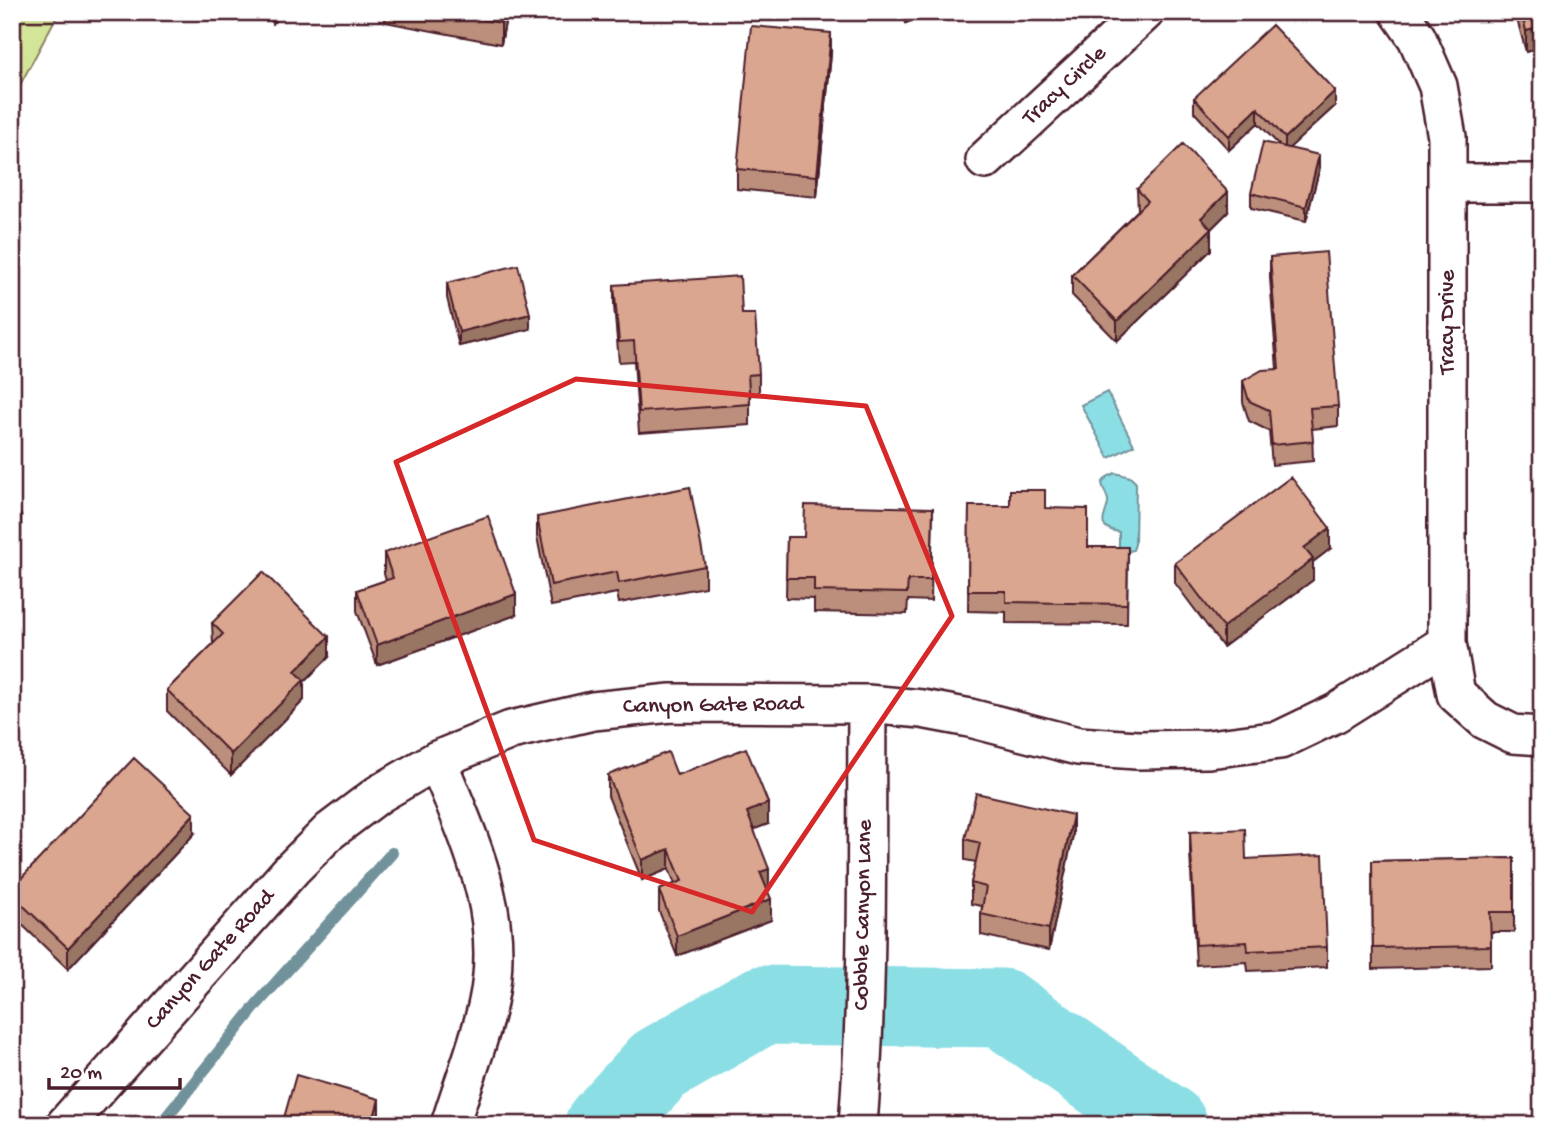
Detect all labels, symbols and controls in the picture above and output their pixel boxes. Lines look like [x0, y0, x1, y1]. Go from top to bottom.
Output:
street label: Tracy Circle [1016, 40, 1113, 133]
street label: Tracy Drive [1435, 269, 1462, 376]
street label: Canyon Gate Road [623, 691, 805, 721]
street label: Cobble Canyon Lane [849, 818, 879, 1011]
street label: Canyon Gate Road [141, 883, 282, 1036]
scale bar [49, 1046, 180, 1090]
text: 20 m [60, 1062, 102, 1087]

